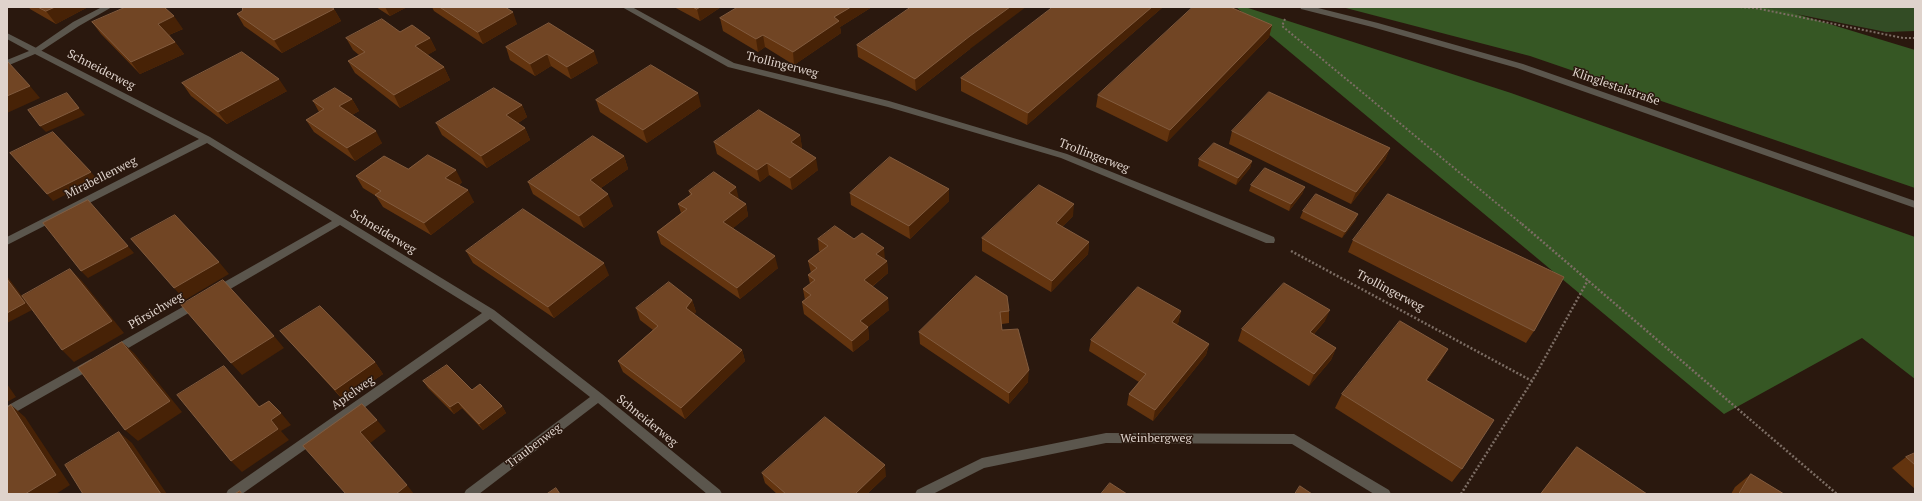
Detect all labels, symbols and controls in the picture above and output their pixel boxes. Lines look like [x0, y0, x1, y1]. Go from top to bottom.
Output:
street label: Schneiderweg [65, 47, 137, 93]
street label: Trollingerweg [744, 49, 820, 81]
street label: Klinglestalstraße [1570, 65, 1662, 109]
street label: Trollingerweg [1057, 136, 1131, 176]
street label: Mirabellenweg [63, 154, 139, 202]
street label: Schneiderweg [347, 207, 419, 257]
street label: Trollingerweg [1354, 267, 1426, 315]
street label: Pfirsichweg [126, 289, 186, 333]
street label: Apfelweg [329, 373, 377, 413]
street label: Schneiderweg [614, 392, 680, 450]
street label: Traubenweg [504, 421, 564, 471]
street label: Weinbergweg [1120, 432, 1192, 446]

